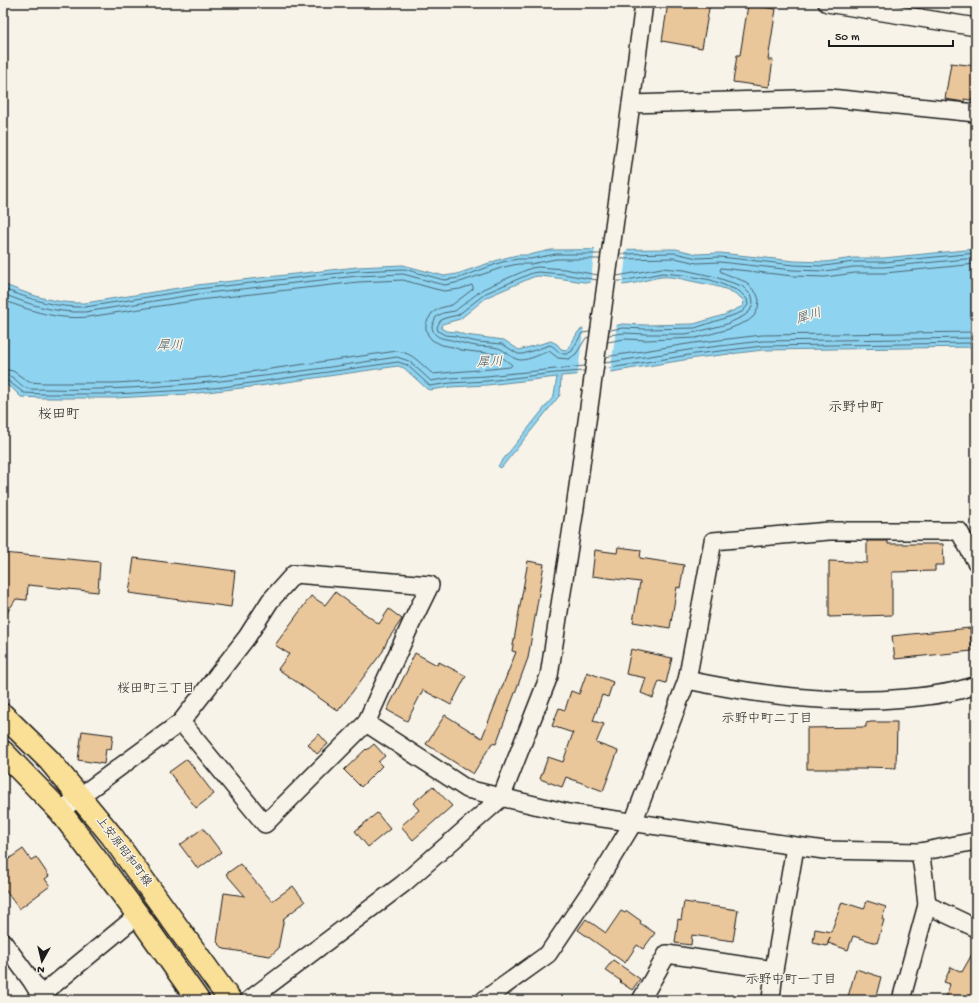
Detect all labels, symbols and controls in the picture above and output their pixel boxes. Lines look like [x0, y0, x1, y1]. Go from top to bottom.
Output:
scale bar [829, 22, 953, 48]
text: 50 m [835, 31, 860, 45]
water label: 犀川 [794, 306, 824, 328]
water label: 犀川 [157, 339, 183, 354]
water label: 犀川 [477, 355, 503, 371]
district label: 示野中町 [828, 400, 884, 417]
district label: 桜田町 [38, 407, 80, 424]
district label: 桜田町三丁目 [117, 682, 195, 697]
district label: 示野中町二丁目 [721, 711, 813, 727]
street label: 上安原昭和町線 [92, 814, 155, 890]
north arrow [22, 941, 62, 981]
text: N [36, 962, 45, 975]
district label: 示野中町一丁目 [745, 972, 837, 988]

